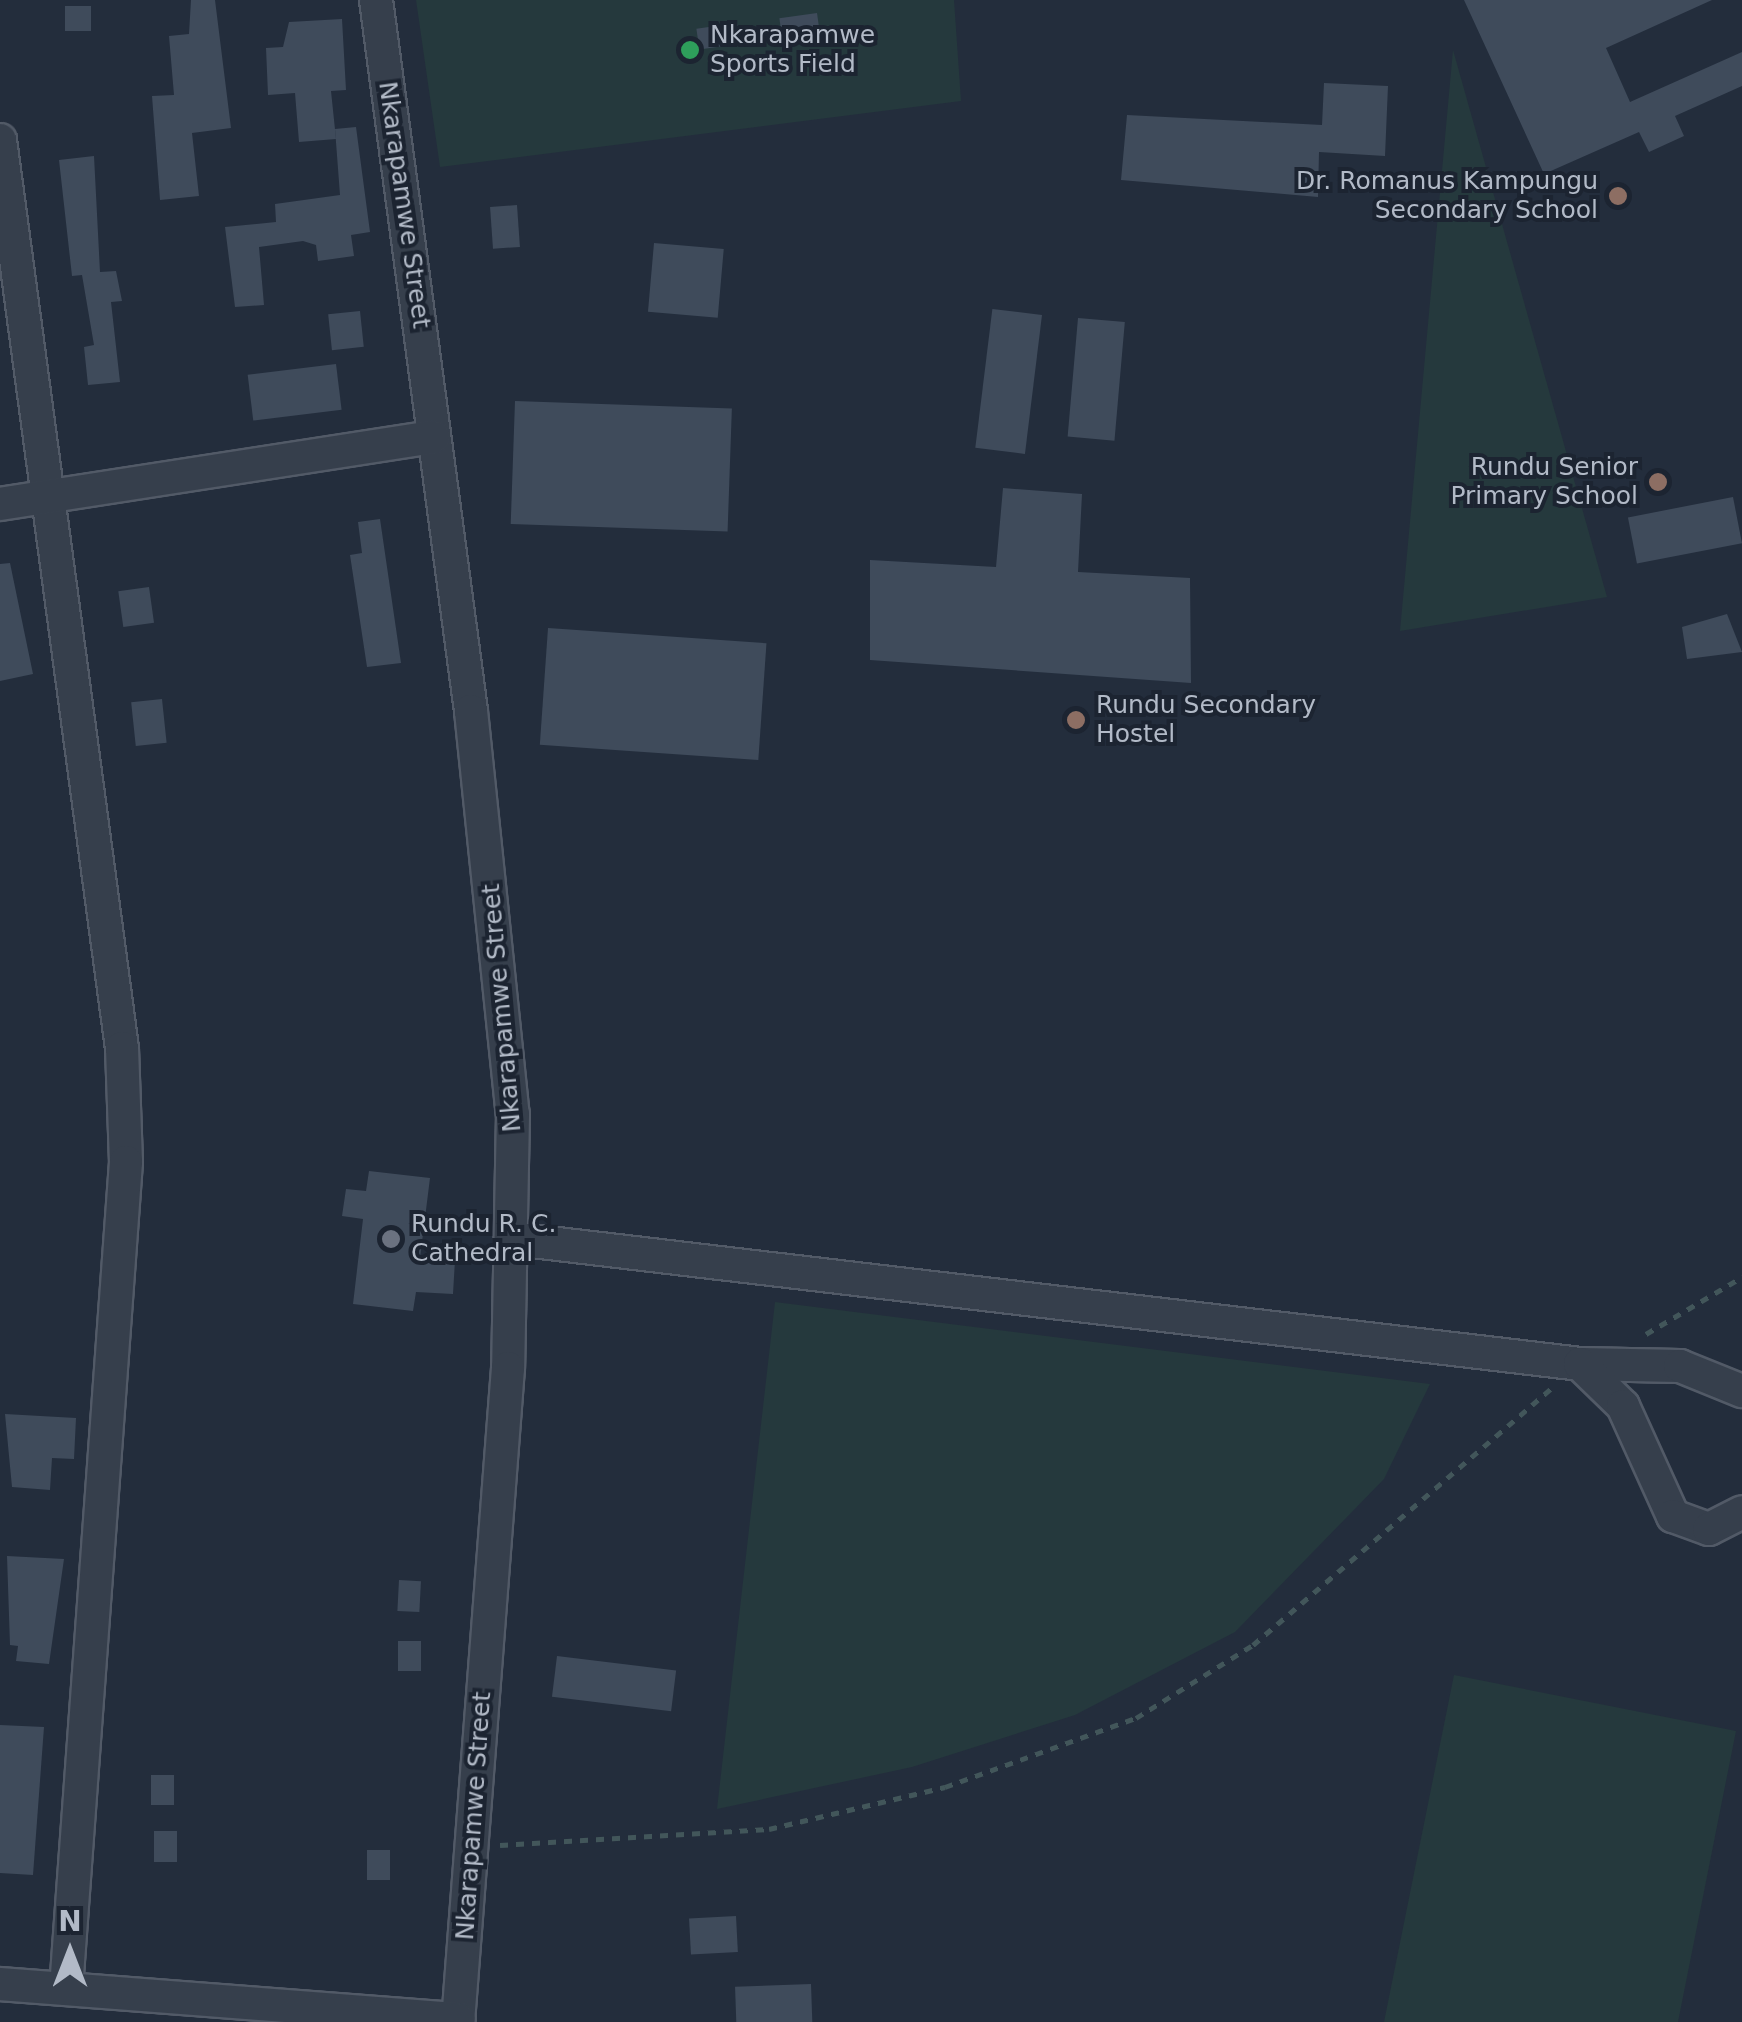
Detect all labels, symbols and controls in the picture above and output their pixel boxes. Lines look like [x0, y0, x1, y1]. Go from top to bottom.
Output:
place label: Nkarapamwe Sports Field [710, 21, 875, 80]
marker: Nkarapamwe Sports Field [679, 39, 701, 61]
street label: Nkarapamwe Street [372, 80, 436, 330]
place label: Dr. Romanus Kampungu Secondary School [1296, 167, 1598, 226]
marker: Dr. Romanus Kampungu Secondary School [1607, 185, 1629, 207]
place label: Rundu Senior Primary School [1450, 453, 1638, 512]
marker: Rundu Senior Primary School [1647, 471, 1669, 493]
place label: Rundu Secondary Hostel [1096, 691, 1316, 750]
marker: Rundu Secondary Hostel [1065, 709, 1087, 731]
street label: Nkarapamwe Street [476, 883, 528, 1133]
place label: Rundu R. C. Cathedral [411, 1210, 556, 1269]
marker: Rundu R. C. Cathedral [380, 1228, 402, 1250]
street label: Nkarapamwe Street [450, 1691, 498, 1941]
north arrow [20, 1902, 120, 2002]
text: N [58, 1905, 82, 1938]

